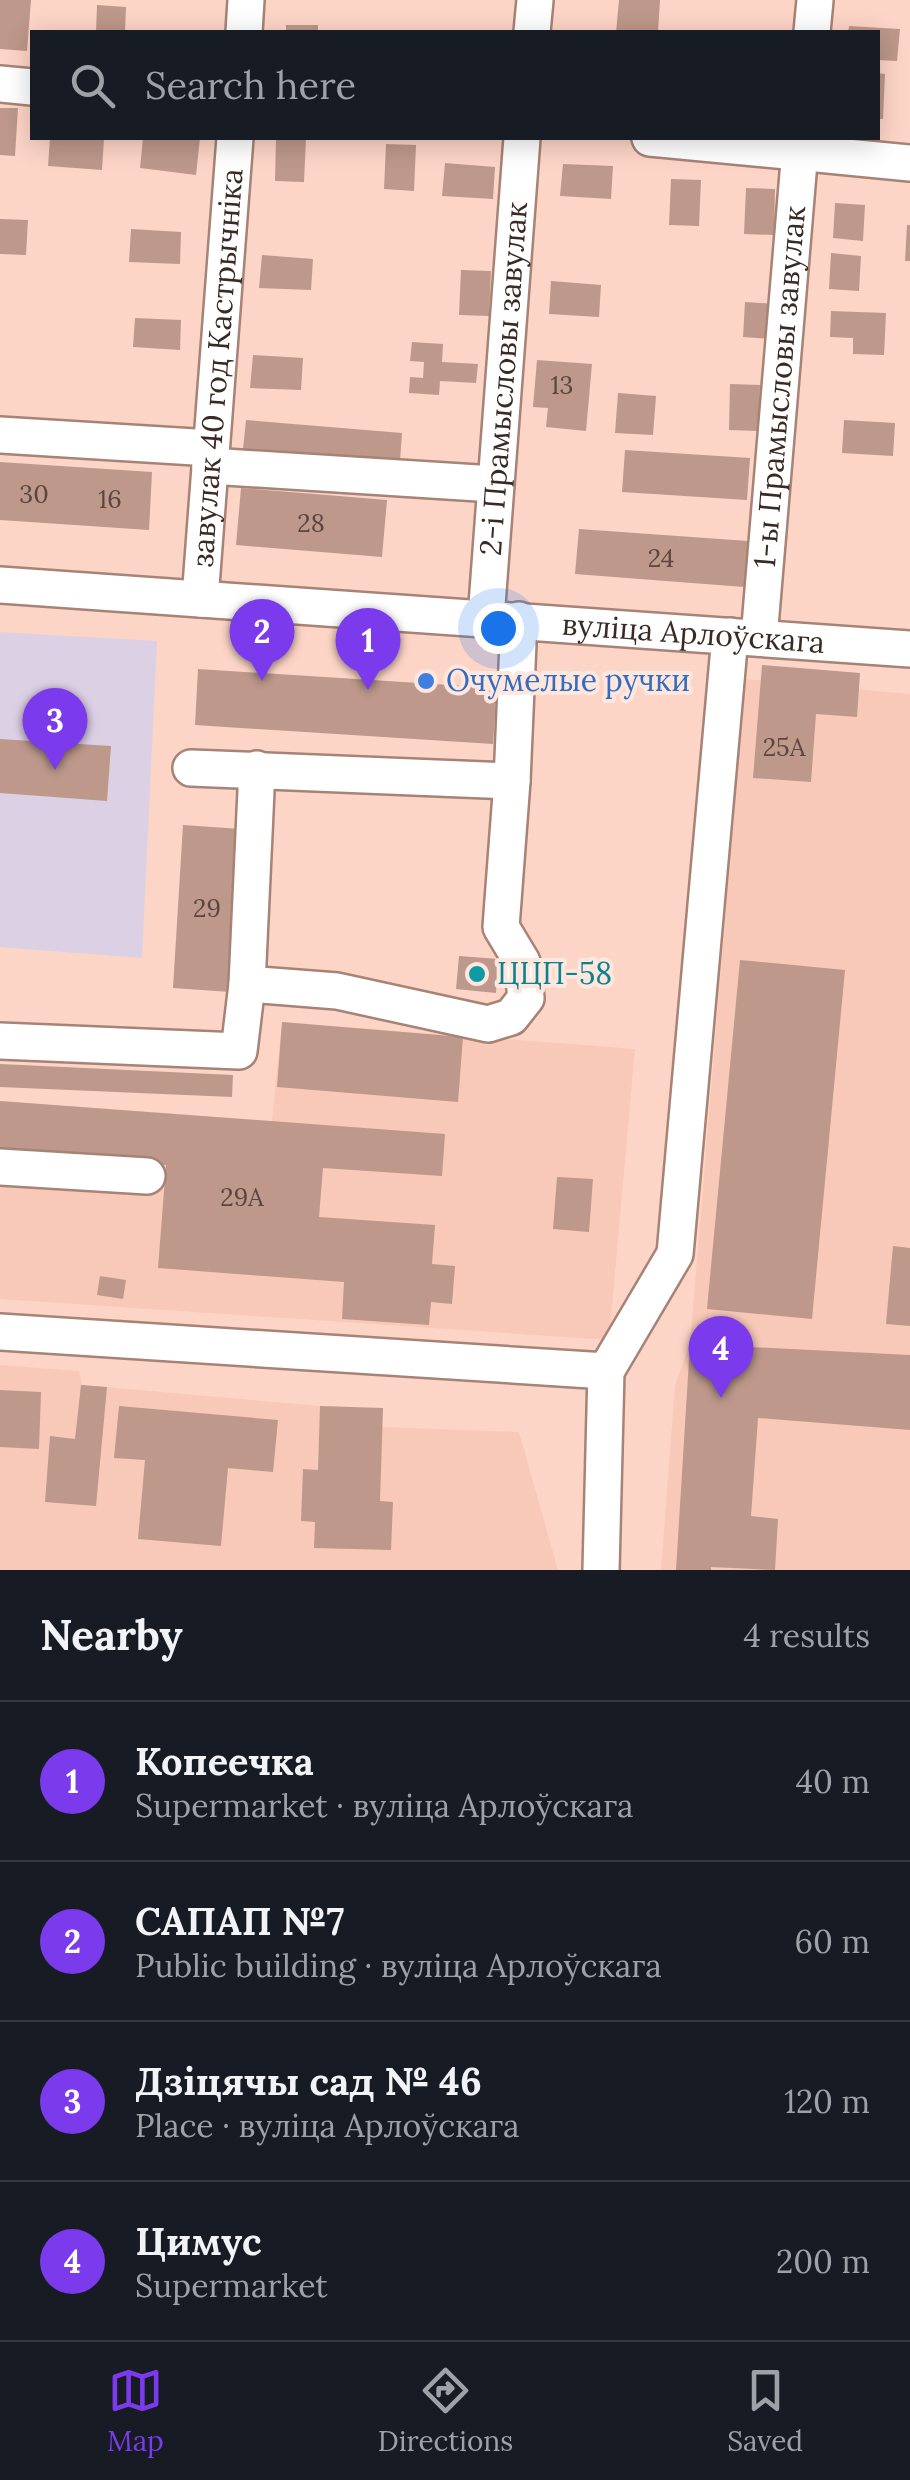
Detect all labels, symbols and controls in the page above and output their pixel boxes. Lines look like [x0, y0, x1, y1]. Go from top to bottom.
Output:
search box [30, 30, 880, 140]
icon: search [65, 58, 120, 113]
text: Search here [145, 61, 356, 109]
street label: завулак 40 год Кастрычніка [182, 167, 251, 568]
street label: 2-і Прамысловы завулак [471, 200, 535, 557]
street label: 1-ы Прамысловы завулак [745, 204, 813, 569]
house number: 13 [550, 369, 574, 401]
house number: 30 [19, 478, 49, 510]
house number: 16 [98, 483, 122, 515]
house number: 28 [297, 507, 325, 539]
house number: 24 [648, 542, 674, 574]
pin: 2 [230, 598, 294, 681]
your location [473, 603, 524, 654]
street label: вуліца Арлоўскага [561, 605, 826, 661]
pin: 1 [336, 608, 400, 690]
place label: Очумелые ручки [446, 661, 690, 700]
marker: Очумелые ручки [415, 670, 437, 692]
pin: 3 [22, 688, 88, 770]
house number: 25А [763, 731, 806, 763]
house number: 29 [193, 892, 221, 924]
place label: ЦЦП-58 [497, 954, 612, 992]
marker: ЦЦП-58 [466, 963, 488, 985]
house number: 29А [220, 1181, 264, 1213]
pin: 4 [688, 1316, 754, 1398]
text: Nearby [40, 1608, 183, 1662]
text: 4 results [743, 1615, 870, 1656]
text: Копеечка [135, 1737, 314, 1785]
text: 1 [66, 1761, 79, 1802]
text: 40 m [796, 1761, 870, 1802]
text: Supermarket · вуліца Арлоўскага [135, 1785, 634, 1826]
text: САПАП №7 [135, 1897, 344, 1945]
text: 2 [64, 1921, 81, 1962]
text: 60 m [795, 1921, 870, 1962]
text: Public building · вуліца Арлоўскага [135, 1945, 662, 1986]
text: Дзіцячы сад № 46 [135, 2057, 482, 2105]
text: 3 [64, 2081, 81, 2122]
text: 120 m [784, 2081, 870, 2122]
text: Place · вуліца Арлоўскага [135, 2105, 519, 2146]
text: Цимус [135, 2217, 262, 2265]
text: 4 [64, 2241, 81, 2282]
text: 200 m [776, 2241, 870, 2282]
text: Supermarket [135, 2265, 328, 2306]
tab: Map [107, 2363, 164, 2459]
tab: Directions [378, 2363, 513, 2459]
tab: Saved [727, 2363, 803, 2459]

